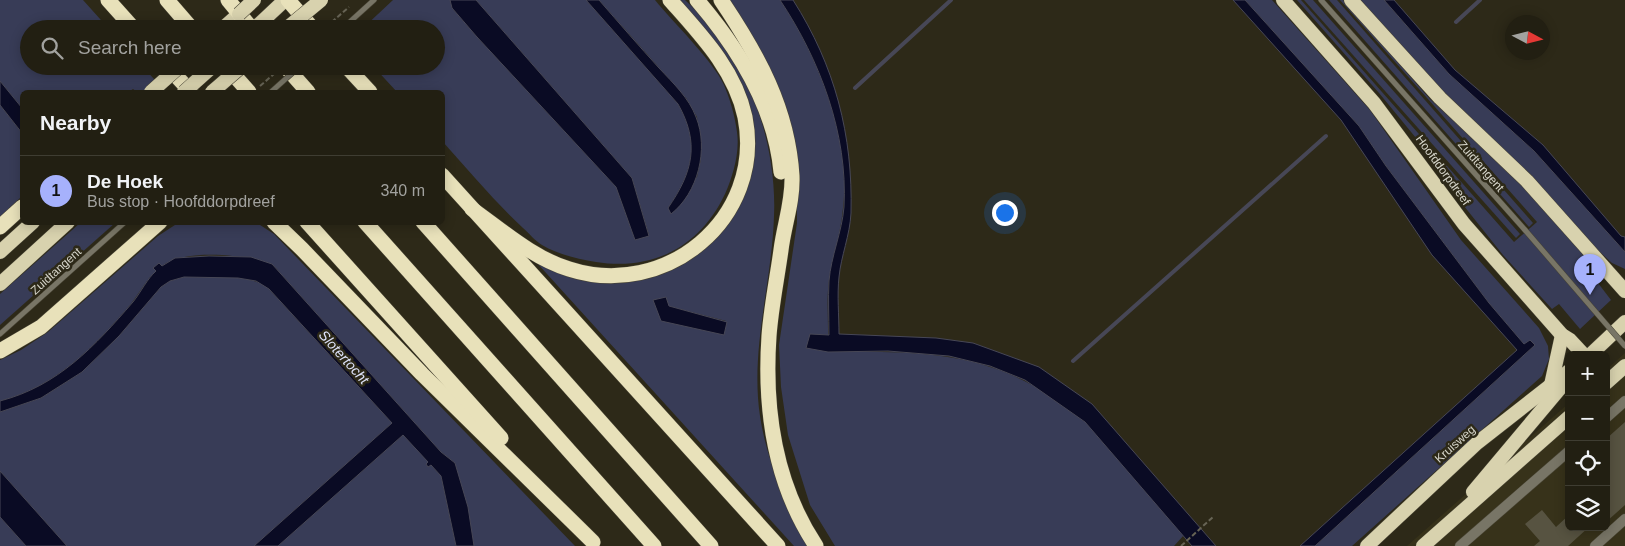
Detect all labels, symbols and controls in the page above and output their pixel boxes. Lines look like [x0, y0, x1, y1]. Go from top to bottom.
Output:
north arrow [1505, 15, 1550, 60]
search box [20, 20, 445, 75]
icon: search [38, 34, 66, 62]
text: Search here [78, 37, 182, 58]
text: Nearby [40, 111, 111, 134]
street label: Hoofddorpdreef [1413, 132, 1474, 208]
street label: Zuidtangent [1455, 137, 1508, 195]
text: De Hoek [87, 171, 163, 192]
text: 1 [52, 182, 60, 199]
text: 340 m [381, 182, 425, 199]
text: Bus stop · Hoofddorpdreef [87, 193, 275, 210]
your location [992, 200, 1018, 226]
street label: Zuidtangent [28, 244, 85, 297]
pin: 1 [1574, 254, 1606, 295]
water label: Slotertocht [316, 327, 373, 388]
map controls [1565, 351, 1610, 531]
button: + [1565, 351, 1610, 396]
button: − [1565, 396, 1610, 441]
street label: Kruisweg [1432, 422, 1478, 466]
button: locate [1565, 441, 1610, 486]
button: layers [1565, 486, 1610, 531]

